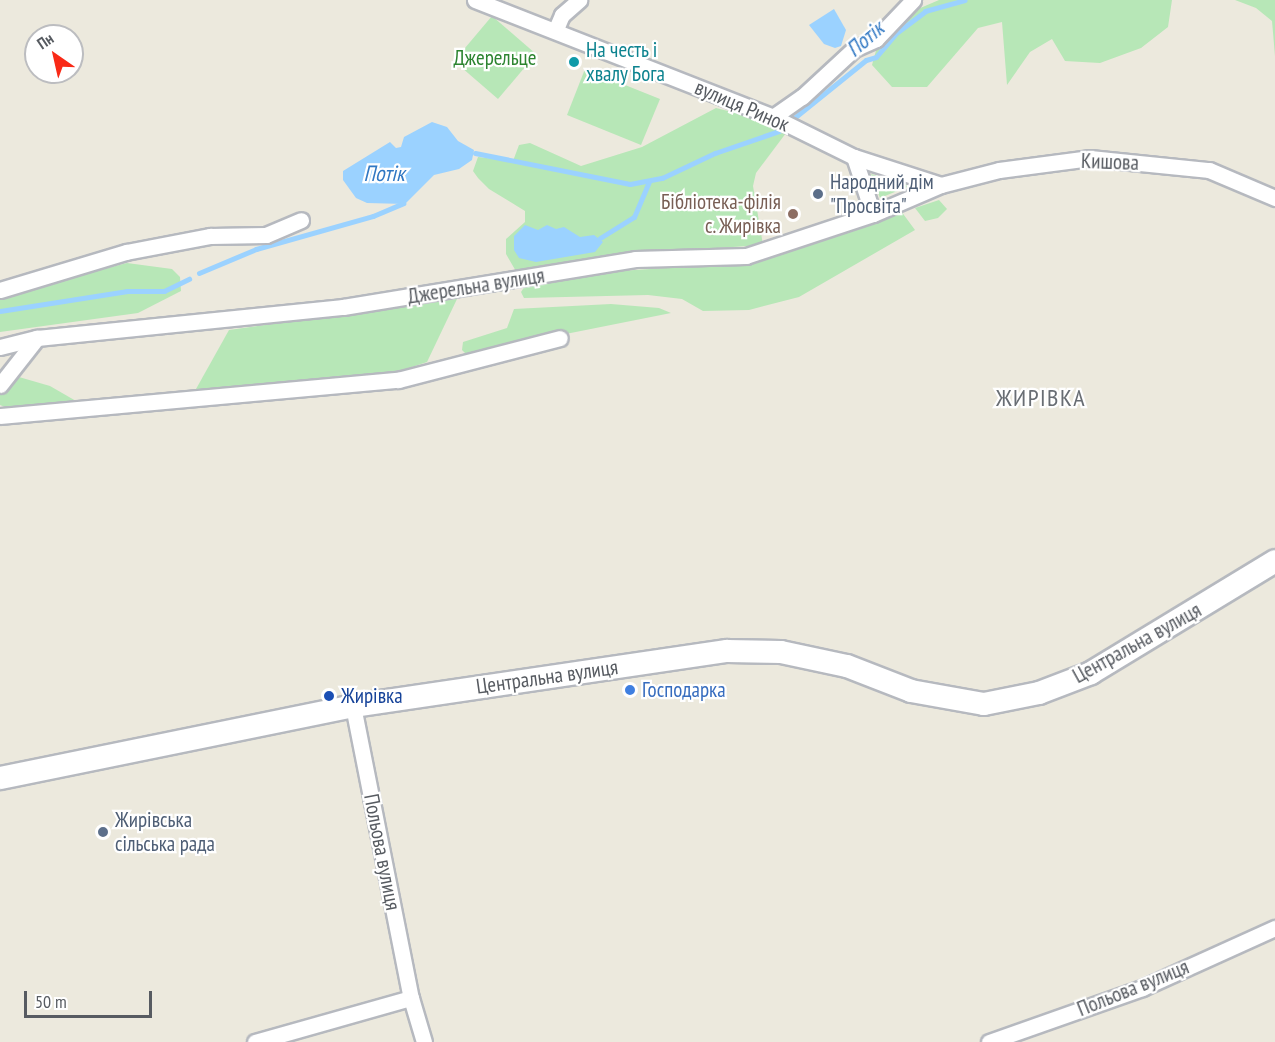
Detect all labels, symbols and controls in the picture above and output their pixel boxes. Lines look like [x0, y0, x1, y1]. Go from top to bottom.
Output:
water label: Потік [841, 16, 889, 62]
north arrow [24, 24, 84, 84]
text: Пн [33, 28, 57, 53]
place label: На честь і хвалу Бога [586, 37, 665, 87]
park label: Джерельце [453, 45, 537, 71]
marker: На честь і хвалу Бога [567, 55, 581, 69]
street label: вулиця Ринок [691, 75, 793, 137]
street label: Кишова [1081, 148, 1139, 176]
water label: Потік [363, 161, 405, 187]
place label: Народний дім "Просвіта" [830, 169, 934, 219]
marker: Народний дім "Просвіта" [811, 187, 825, 201]
place label: Бібліотека-філія с. Жирівка [661, 189, 781, 239]
marker: Бібліотека-філія с. Жирівка [786, 207, 800, 221]
street label: Джерельна вулиця [406, 263, 546, 309]
district label: ЖИРІВКА [996, 384, 1086, 412]
street label: Центральна вулиця [1068, 597, 1206, 689]
street label: Центральна вулиця [474, 655, 620, 699]
place label: Господарка [642, 677, 726, 703]
place label: Жирівка [341, 683, 403, 709]
marker: Господарка [623, 683, 637, 697]
marker: Жирівка [322, 689, 336, 703]
street label: Польова вулиця [358, 792, 406, 912]
place label: Жирівська сільська рада [115, 807, 215, 857]
marker: Жирівська сільська рада [96, 825, 110, 839]
street label: Польова вулиця [1074, 954, 1192, 1022]
scale bar [27, 979, 154, 1017]
text: 50 m [35, 990, 67, 1013]

